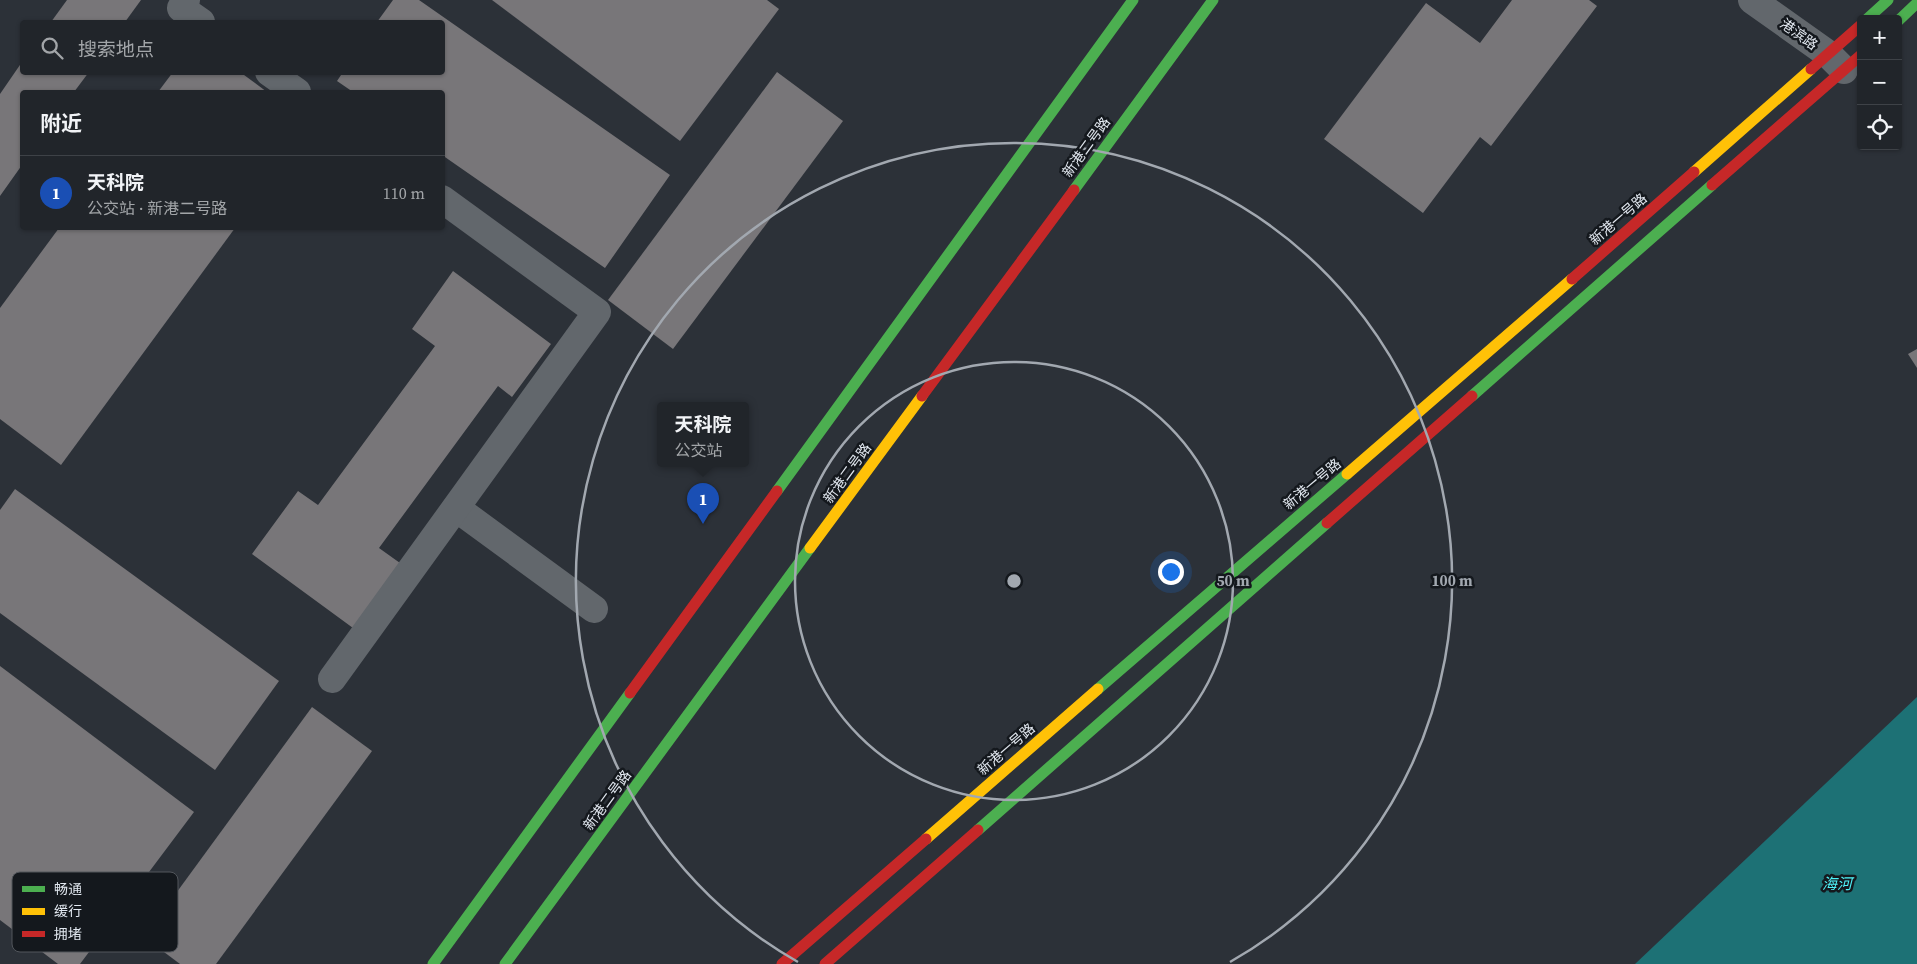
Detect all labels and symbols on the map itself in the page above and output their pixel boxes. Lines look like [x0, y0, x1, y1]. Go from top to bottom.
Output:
street label: 港滨路 [1776, 14, 1822, 54]
street label: 新港二号路 [1057, 113, 1115, 181]
street label: 新港一号路 [1585, 188, 1651, 250]
street label: 新港二号路 [818, 439, 876, 507]
street label: 新港一号路 [1279, 454, 1345, 514]
pin: 1 [687, 483, 719, 524]
your location [1158, 559, 1184, 585]
text: 50 m [1216, 570, 1250, 591]
text: 100 m [1431, 570, 1473, 591]
centre of rings [1005, 572, 1023, 590]
street label: 新港一号路 [973, 718, 1039, 780]
street label: 新港二号路 [578, 766, 636, 834]
legend [12, 872, 178, 952]
water label: 海河 [1822, 873, 1855, 894]
text: 畅通 [54, 879, 82, 899]
text: 缓行 [54, 901, 82, 921]
text: 拥堵 [54, 924, 82, 944]

